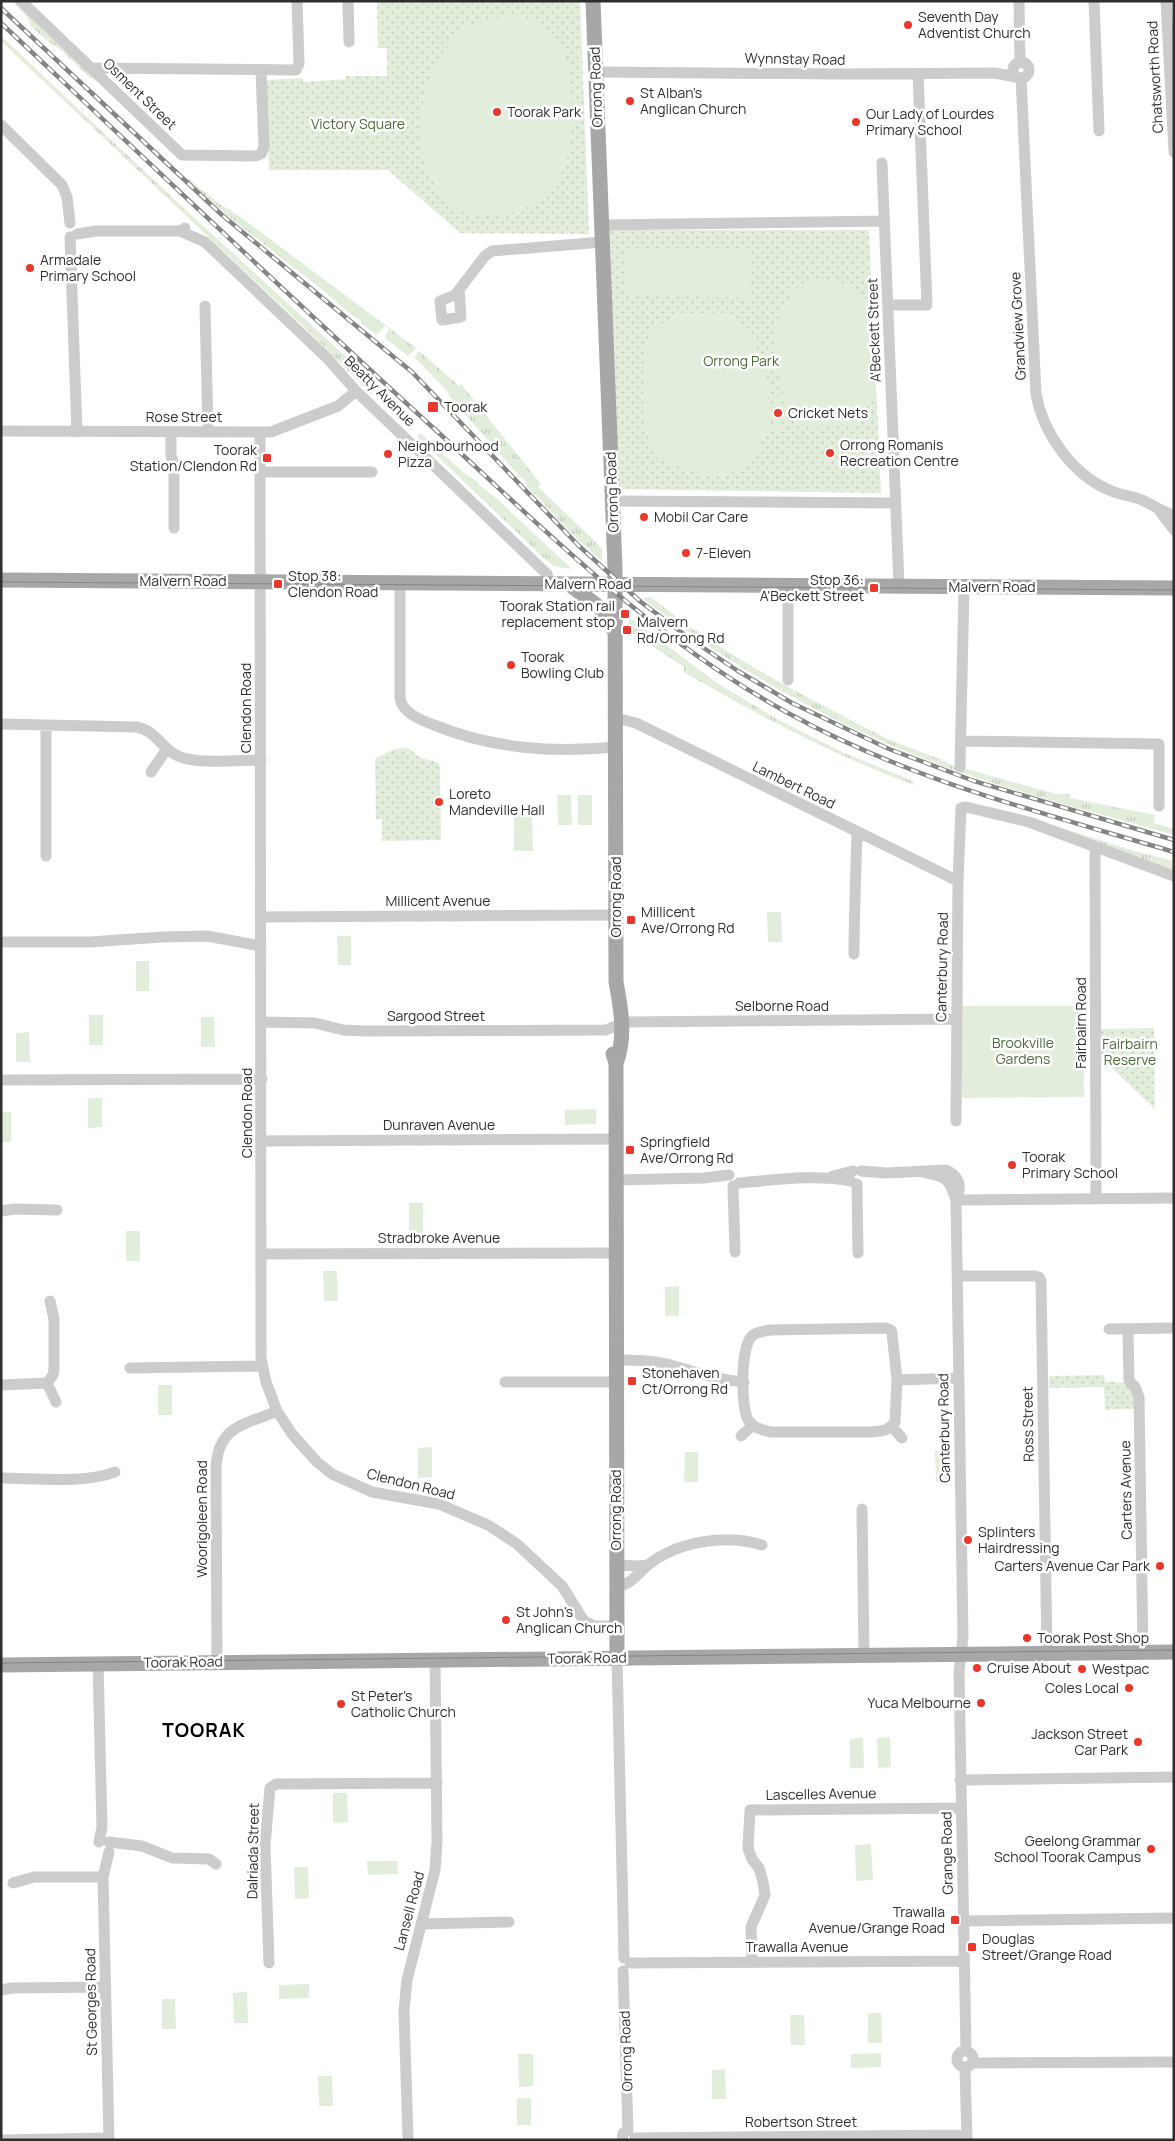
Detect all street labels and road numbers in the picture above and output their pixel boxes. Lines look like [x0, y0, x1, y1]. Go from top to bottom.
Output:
street label: Chatsworth Road [1142, 20, 1167, 134]
street label: Orrong Road [585, 46, 606, 128]
street label: Wynnstay Road [744, 48, 846, 69]
street label: Osment Street [100, 54, 181, 134]
street label: Grandview Grove [1005, 271, 1030, 381]
street label: A'Beckett Street [862, 277, 885, 382]
street label: Beatty Avenue [341, 351, 420, 430]
street label: Rose Street [146, 407, 223, 426]
street label: Orrong Road [601, 451, 622, 533]
street label: Malvern Road [139, 571, 227, 590]
street label: Malvern Road [544, 574, 632, 593]
street label: Malvern Road [948, 577, 1036, 596]
street label: Clendon Road [236, 663, 255, 753]
street label: Lambert Road [750, 756, 839, 813]
street label: Orrong Road [606, 857, 625, 937]
street label: Millicent Avenue [385, 891, 491, 910]
street label: Canterbury Road [931, 912, 952, 1022]
street label: Fairbairn Road [1071, 977, 1090, 1069]
street label: Selborne Road [735, 996, 829, 1015]
street label: Sargood Street [387, 1006, 486, 1025]
street label: Clendon Road [237, 1068, 256, 1158]
street label: Dunraven Avenue [383, 1115, 495, 1134]
street label: Stradbroke Avenue [378, 1228, 500, 1247]
street label: Canterbury Road [933, 1373, 954, 1483]
street label: Ross Street [1017, 1386, 1038, 1462]
street label: Carters Avenue [1115, 1440, 1136, 1540]
street label: Woorigoleen Road [192, 1460, 211, 1578]
street label: Clendon Road [365, 1463, 457, 1504]
street label: Orrong Road [606, 1470, 625, 1550]
street label: Toorak Road [547, 1647, 627, 1668]
street label: Toorak Road [143, 1651, 223, 1672]
street label: Lascelles Avenue [765, 1783, 877, 1804]
street label: Dalriada Street [242, 1802, 263, 1899]
street label: Grange Road [936, 1811, 957, 1895]
street label: Lansell Road [389, 1869, 428, 1953]
street label: Trawalla Avenue [745, 1937, 849, 1956]
street label: St Georges Road [80, 1948, 101, 2056]
street label: Orrong Road [615, 2010, 636, 2092]
street label: Robertson Street [745, 2112, 857, 2131]

